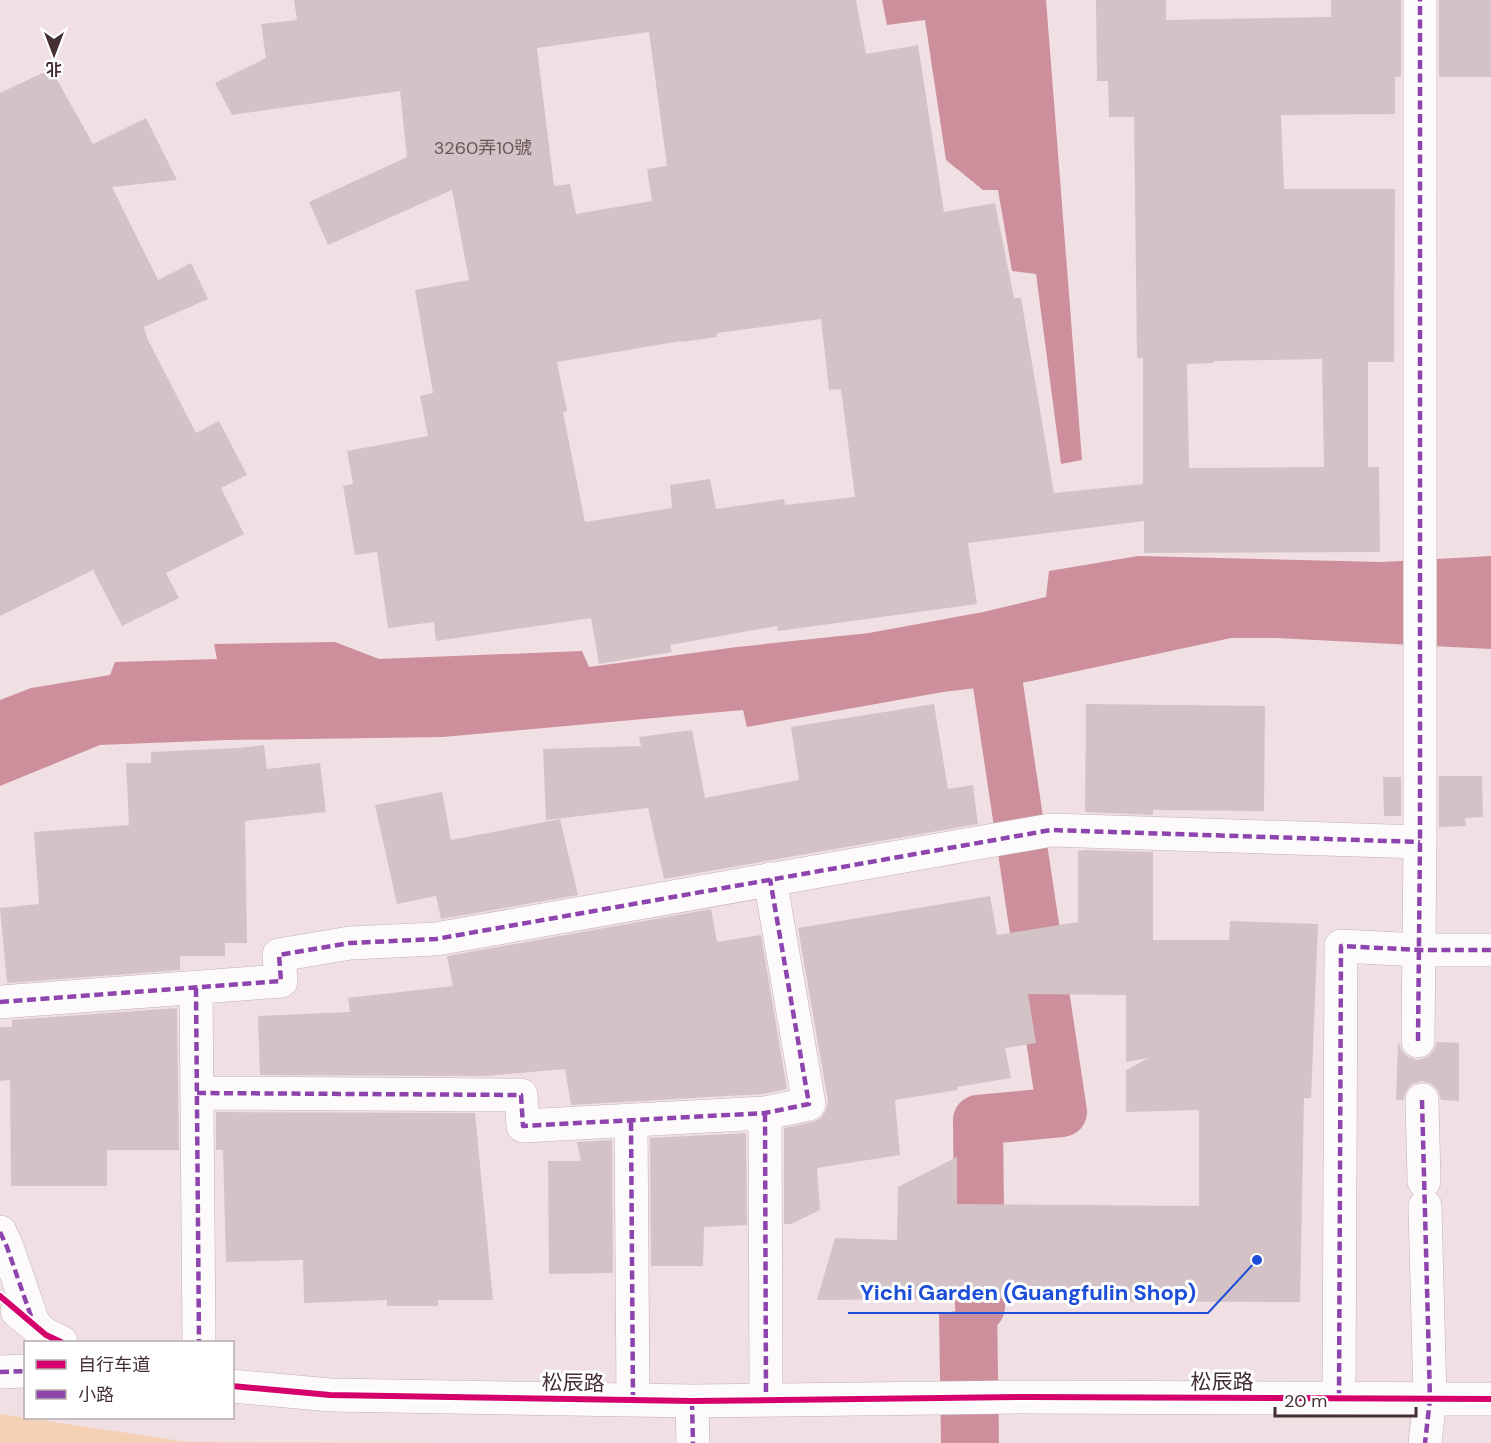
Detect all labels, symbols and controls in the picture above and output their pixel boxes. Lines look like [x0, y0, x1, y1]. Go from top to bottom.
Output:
north arrow [24, 24, 84, 84]
text: 北 [46, 58, 62, 79]
house number: 3260弄10號 [434, 136, 532, 160]
callout: Yichi Garden (Guangfulin Shop) [848, 1273, 1208, 1313]
text: Yichi Garden (Guangfulin Shop) [860, 1278, 1196, 1307]
legend [24, 1341, 234, 1419]
text: 自行车道 [78, 1353, 150, 1377]
street label: 松辰路 [541, 1368, 605, 1398]
street label: 松辰路 [1191, 1368, 1254, 1396]
scale bar [1275, 1380, 1416, 1418]
text: 小路 [78, 1383, 114, 1407]
text: 20 m [1284, 1389, 1327, 1413]

